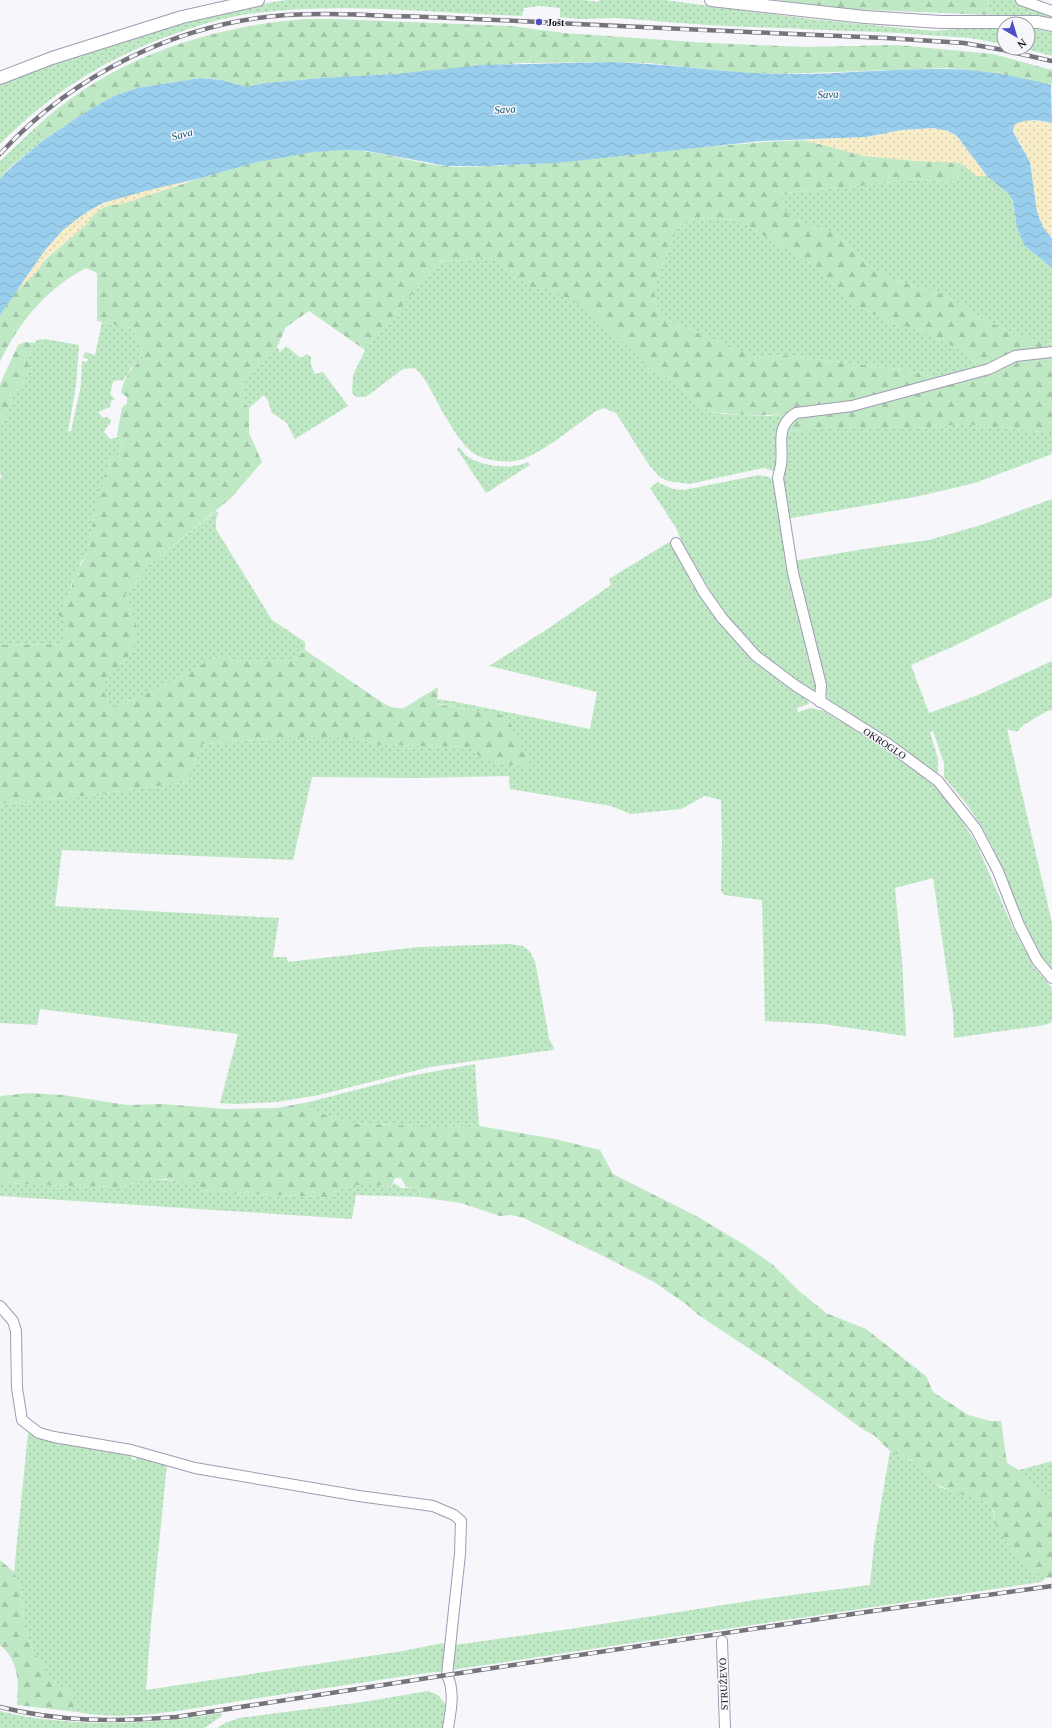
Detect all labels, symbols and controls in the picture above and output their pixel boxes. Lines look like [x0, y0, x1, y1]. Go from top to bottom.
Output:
north arrow [996, 16, 1036, 56]
marker: Jošt [534, 17, 544, 27]
place label: Jošt [547, 17, 565, 28]
text: N [1015, 37, 1029, 51]
water label: Sava [817, 88, 839, 100]
water label: Sava [494, 102, 517, 116]
water label: Sava [170, 125, 194, 142]
street label: OKROGLO [861, 725, 908, 761]
street label: STRUŽEVO [717, 1658, 730, 1710]

